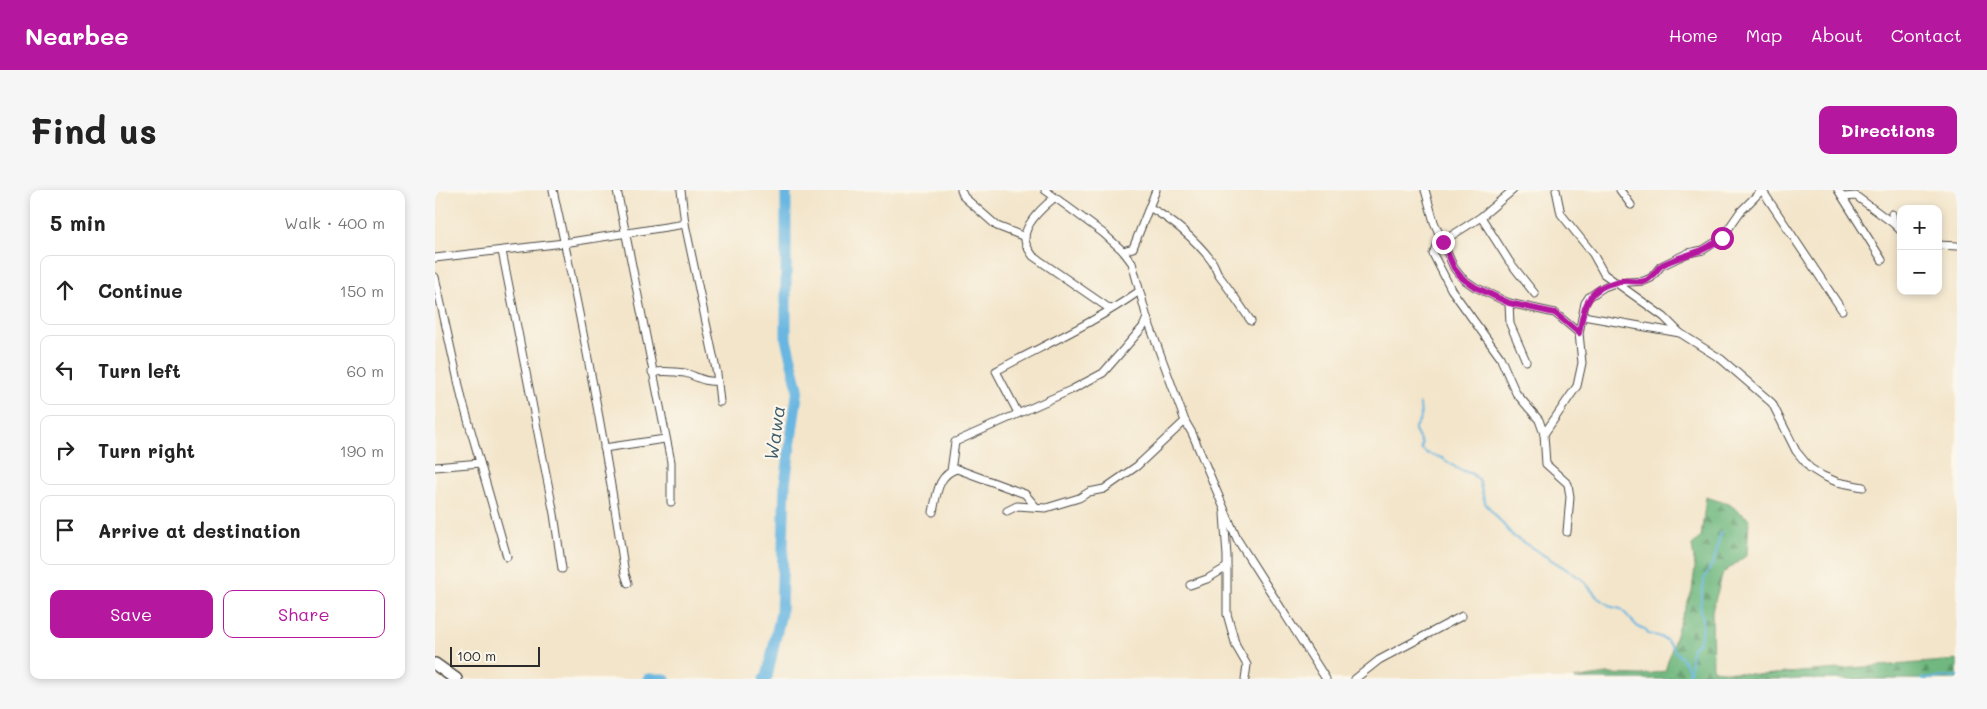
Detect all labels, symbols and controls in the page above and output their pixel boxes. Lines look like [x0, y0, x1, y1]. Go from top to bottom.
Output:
text: Nearbee [25, 20, 129, 51]
text: Home [1669, 23, 1718, 47]
text: Map [1746, 23, 1782, 47]
text: About [1810, 23, 1863, 47]
text: Contact [1891, 23, 1962, 47]
button: Directions [1819, 106, 1957, 154]
text: Find us [30, 107, 157, 153]
map controls [1897, 205, 1942, 295]
button: + [1897, 205, 1942, 250]
text: 5 min [50, 209, 106, 236]
text: Walk · 400 m [284, 212, 385, 233]
route start [1711, 227, 1734, 250]
route end [1432, 231, 1455, 254]
button: − [1897, 250, 1942, 295]
icon: ahead [51, 276, 79, 304]
text: Continue [98, 278, 183, 303]
text: 150 m [340, 280, 384, 301]
icon: left [51, 356, 79, 384]
text: Turn left [98, 358, 181, 383]
text: 60 m [347, 360, 384, 381]
water label: Wawa [758, 404, 790, 462]
icon: right [51, 436, 79, 464]
text: Turn right [98, 438, 195, 463]
text: 190 m [340, 440, 384, 461]
icon: arrive [51, 516, 79, 544]
text: Arrive at destination [98, 518, 301, 543]
button: Save [50, 590, 213, 638]
button: Share [223, 590, 385, 638]
scale bar [450, 644, 540, 667]
text: 100 m [457, 646, 496, 665]

